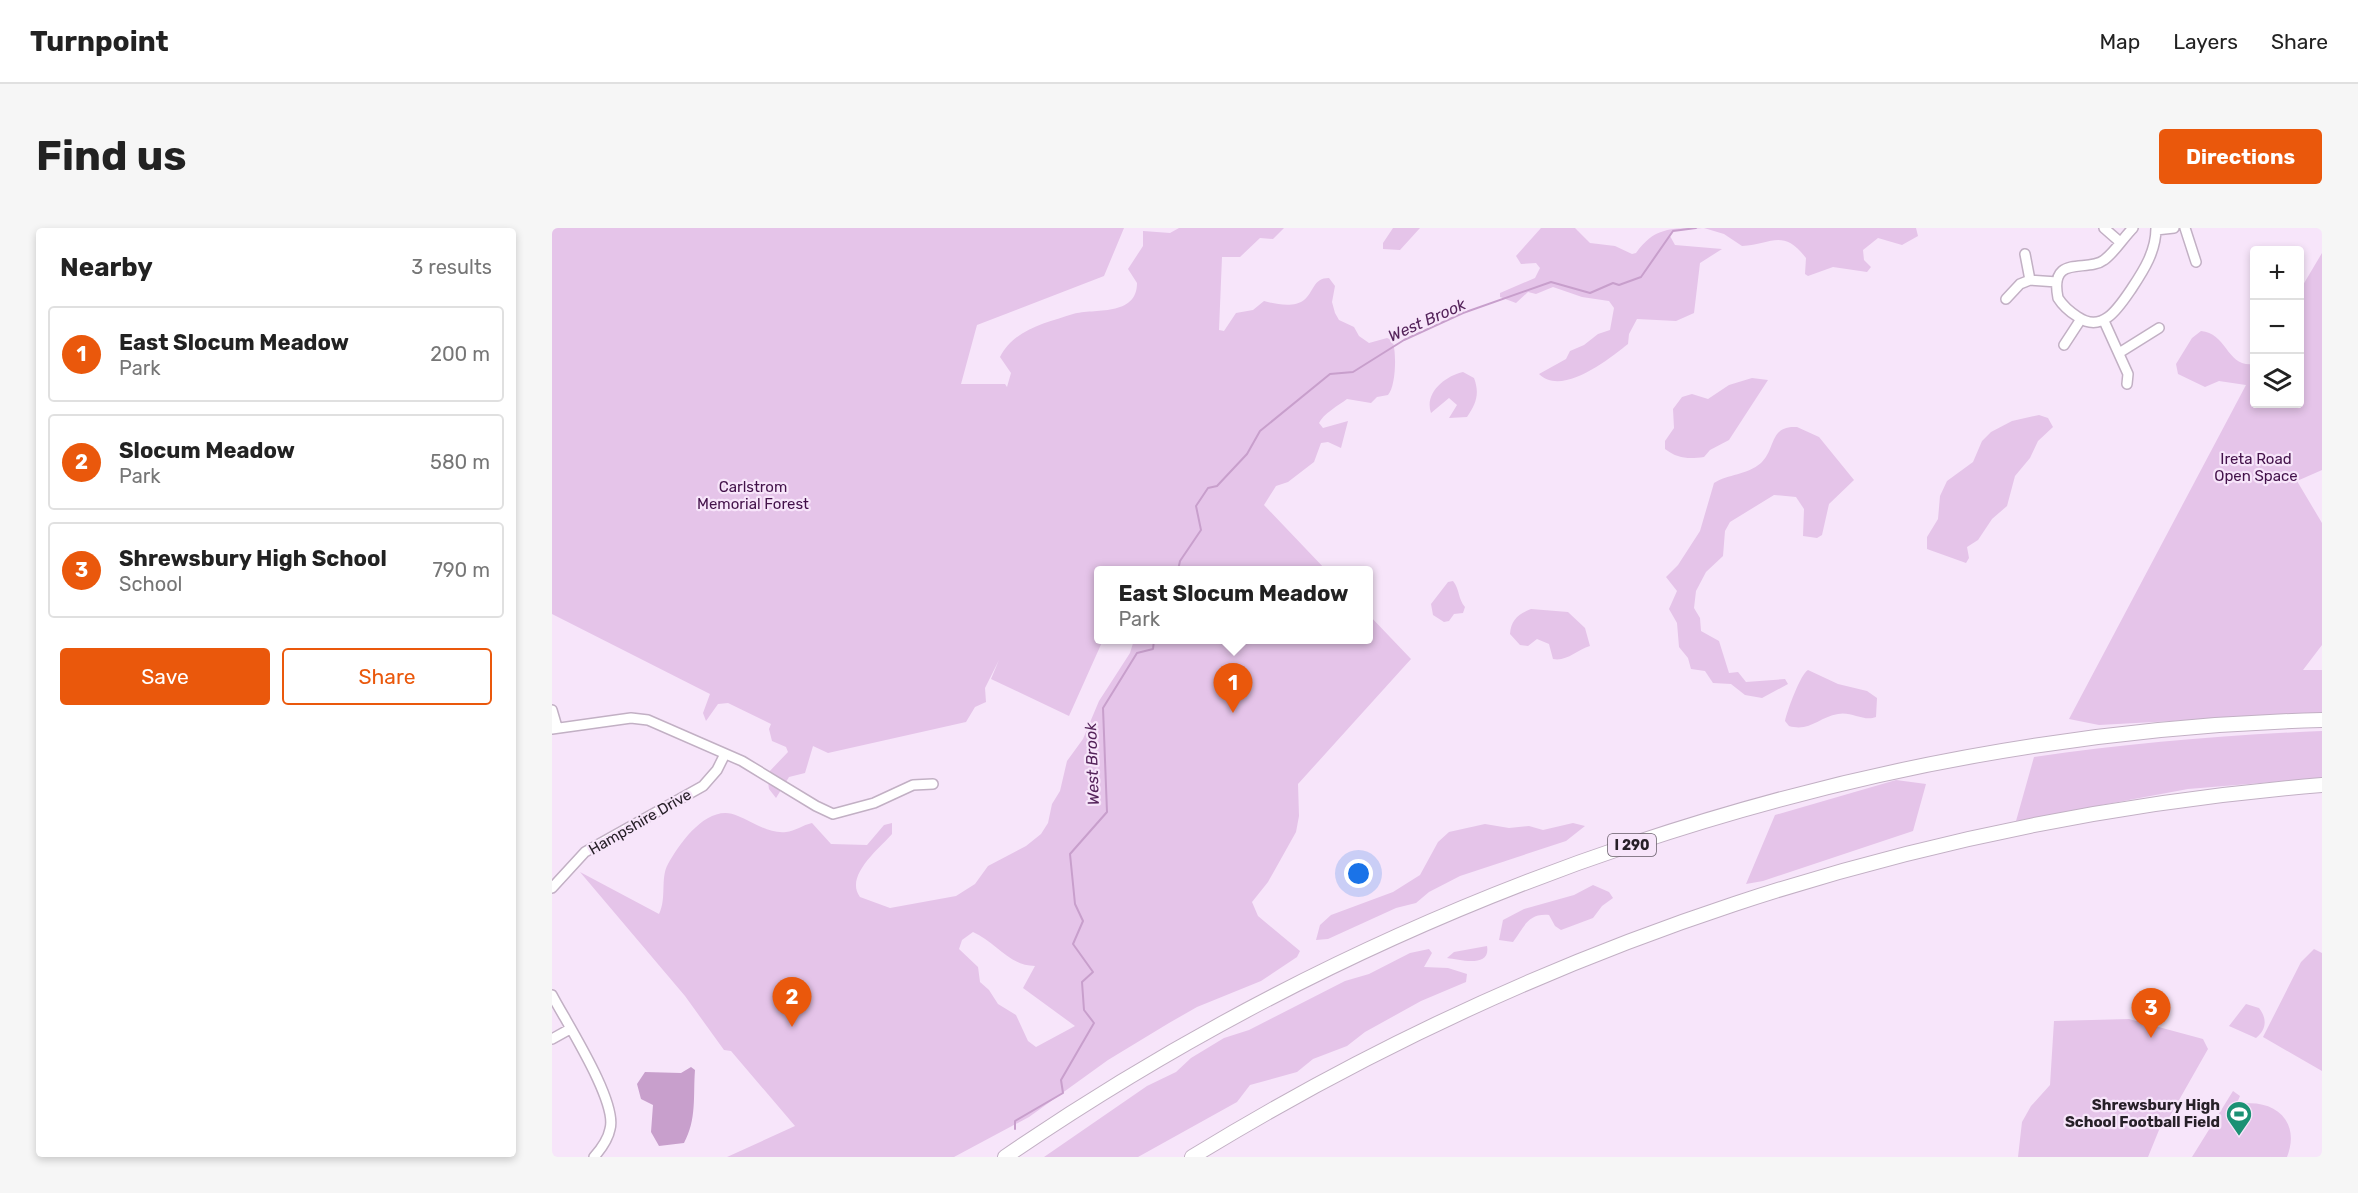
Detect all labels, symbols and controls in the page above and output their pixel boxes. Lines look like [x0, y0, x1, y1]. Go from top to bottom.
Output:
text: Turnpoint [30, 25, 169, 58]
text: Map [2099, 29, 2140, 54]
text: Layers [2173, 29, 2238, 54]
text: Share [2271, 29, 2328, 54]
button: Directions [2159, 129, 2322, 184]
text: Find us [36, 131, 187, 181]
map controls [2250, 246, 2304, 408]
button: + [2250, 246, 2304, 300]
text: Nearby [60, 252, 153, 283]
text: 3 results [411, 255, 492, 279]
water label: West Brook [1385, 294, 1469, 346]
button: − [2250, 300, 2304, 354]
text: East Slocum Meadow [119, 329, 349, 356]
text: 1 [77, 342, 86, 366]
text: 200 m [430, 342, 490, 366]
button: layers [2250, 354, 2304, 408]
text: Park [119, 356, 161, 380]
text: Slocum Meadow [119, 437, 295, 464]
text: 2 [75, 450, 88, 474]
text: 580 m [430, 450, 490, 474]
park label: Ireta Road Open Space [2214, 450, 2298, 485]
text: Park [119, 464, 161, 488]
park label: Carlstrom Memorial Forest [697, 478, 809, 513]
text: Shrewsbury High School [119, 545, 387, 572]
text: 3 [75, 558, 88, 582]
text: 790 m [433, 558, 490, 582]
popup [1094, 566, 1373, 644]
text: School [119, 572, 182, 596]
text: East Slocum Meadow [1118, 580, 1349, 607]
text: Park [1118, 607, 1160, 631]
button: Save [60, 648, 270, 705]
button: Share [282, 648, 492, 705]
pin: 1 [1214, 664, 1252, 713]
water label: West Brook [1081, 721, 1103, 806]
street label: Hampshire Drive [586, 785, 694, 859]
road number: I 290 [1608, 834, 1656, 856]
your location [1344, 859, 1373, 888]
pin: 2 [772, 978, 812, 1027]
pin: 3 [2132, 988, 2170, 1038]
place label: Shrewsbury High School Football Field [2065, 1096, 2220, 1131]
sports icon: Shrewsbury High School Football Field [2224, 1099, 2254, 1137]

